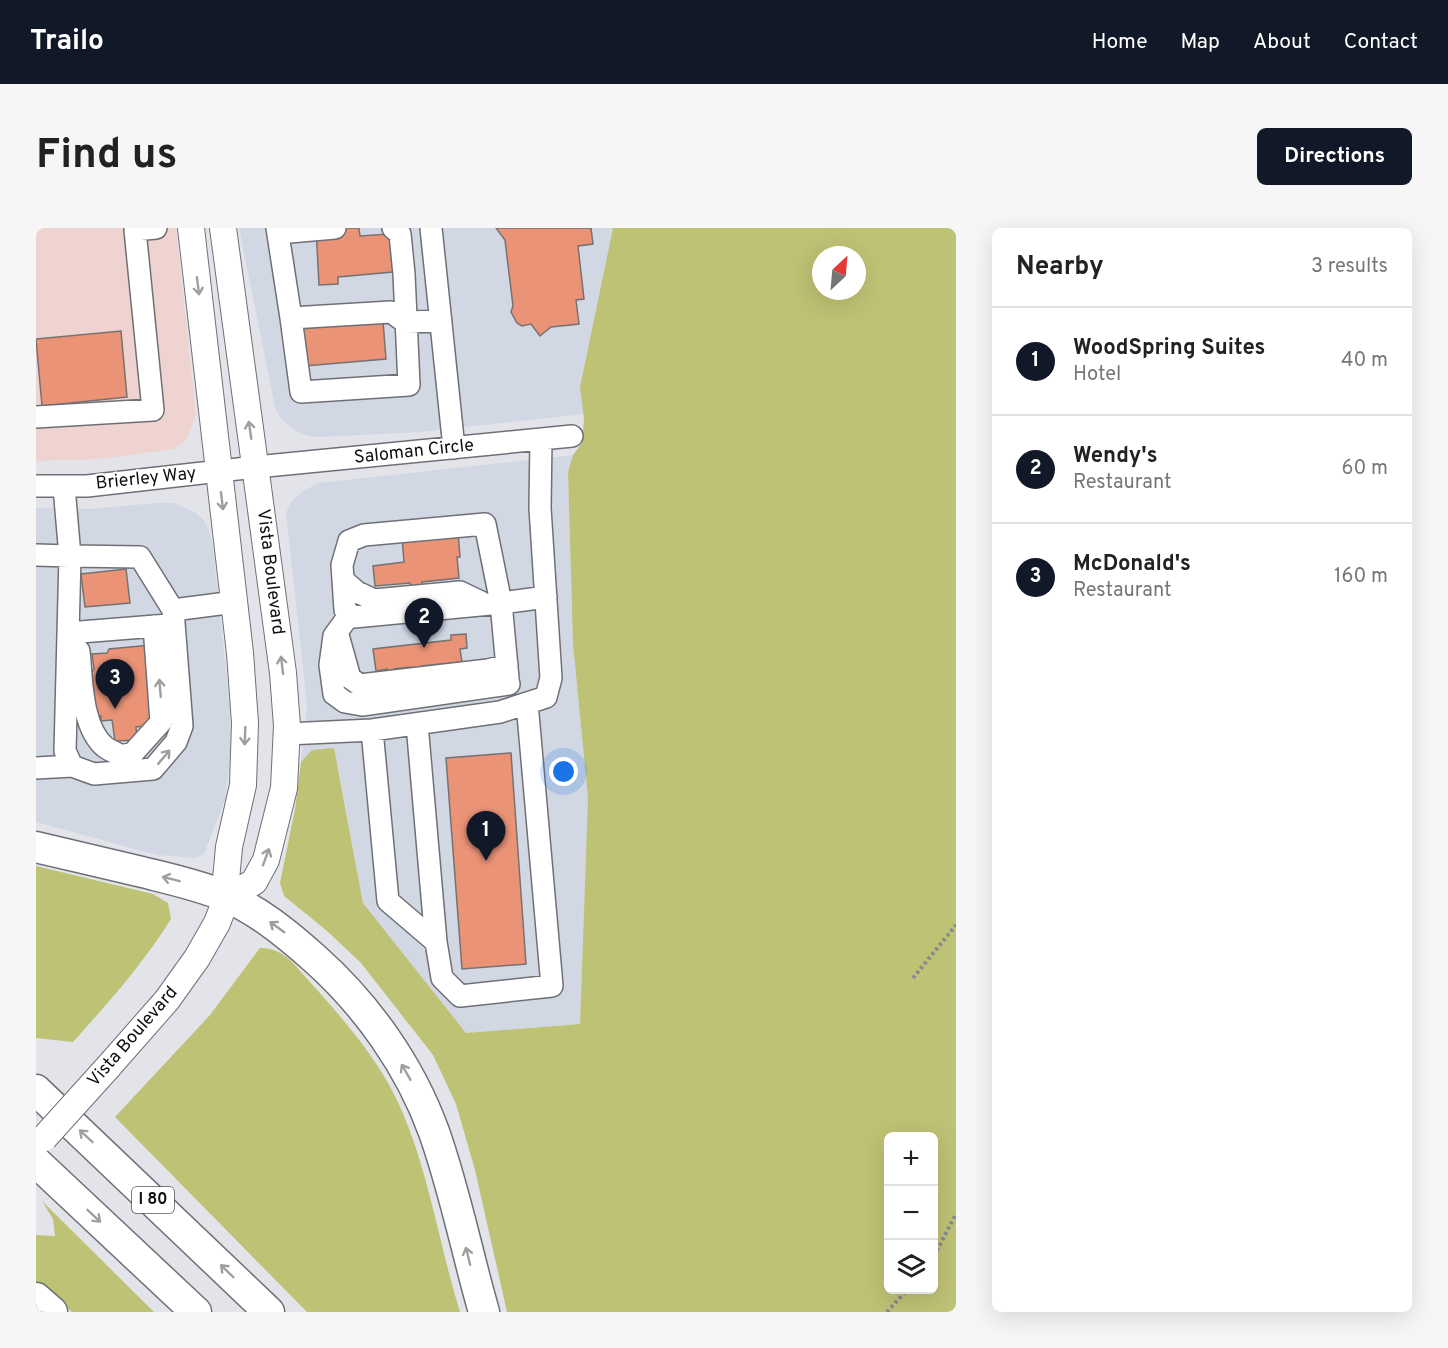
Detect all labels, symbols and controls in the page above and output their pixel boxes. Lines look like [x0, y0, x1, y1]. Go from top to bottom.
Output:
text: Trailo [30, 24, 104, 60]
text: Home [1092, 29, 1148, 56]
text: Map [1181, 29, 1220, 56]
text: About [1253, 29, 1311, 56]
text: Contact [1344, 29, 1418, 56]
button: Directions [1257, 128, 1412, 185]
text: Find us [36, 130, 177, 183]
north arrow [812, 246, 866, 300]
text: Nearby [1016, 251, 1104, 284]
text: 3 results [1311, 254, 1388, 280]
one-way arrow [192, 276, 203, 296]
text: WoodSpring Suites [1073, 335, 1265, 362]
text: 1 [1032, 348, 1040, 374]
text: 40 m [1341, 348, 1388, 374]
text: Hotel [1073, 362, 1121, 388]
one-way arrow [245, 421, 256, 441]
street label: Saloman Circle [353, 434, 475, 470]
text: Wendy's [1073, 443, 1158, 470]
text: 2 [1029, 456, 1042, 482]
text: 60 m [1342, 456, 1388, 482]
street label: Brierley Way [94, 462, 198, 496]
text: Restaurant [1073, 470, 1172, 496]
one-way arrow [217, 490, 228, 510]
street label: Vista Boulevard [251, 508, 289, 636]
text: McDonald's [1073, 551, 1191, 578]
text: 3 [1030, 564, 1042, 590]
text: 160 m [1334, 564, 1388, 590]
text: Restaurant [1073, 578, 1172, 604]
pin: 2 [404, 598, 444, 648]
one-way arrow [276, 656, 287, 675]
pin: 3 [96, 660, 134, 709]
one-way arrow [154, 678, 165, 698]
one-way arrow [239, 726, 250, 746]
one-way arrow [157, 749, 170, 765]
your location [549, 757, 578, 786]
pin: 1 [466, 812, 506, 861]
one-way arrow [261, 848, 272, 867]
one-way arrow [162, 873, 181, 885]
one-way arrow [270, 921, 286, 933]
street label: Vista Boulevard [83, 982, 183, 1092]
one-way arrow [399, 1064, 411, 1081]
one-way arrow [79, 1130, 94, 1144]
map controls [884, 1132, 938, 1294]
button: + [884, 1132, 938, 1186]
button: − [884, 1186, 938, 1240]
road number: I 80 [132, 1187, 174, 1213]
one-way arrow [86, 1209, 101, 1223]
button: layers [884, 1240, 938, 1294]
one-way arrow [462, 1246, 473, 1265]
one-way arrow [220, 1264, 235, 1278]

